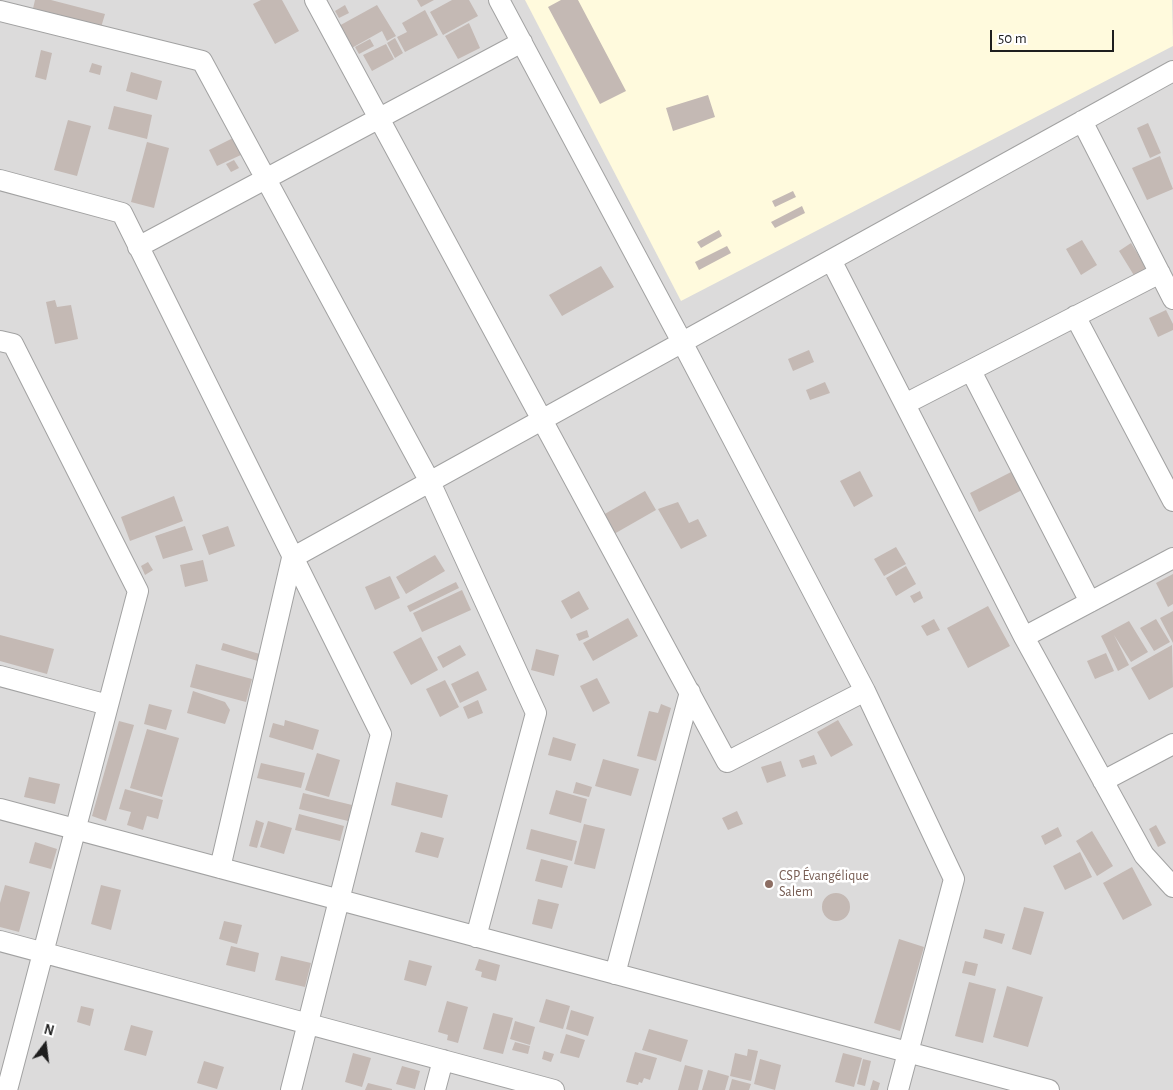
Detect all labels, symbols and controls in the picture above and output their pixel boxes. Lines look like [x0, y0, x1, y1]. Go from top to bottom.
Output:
scale bar [993, 20, 1117, 52]
text: 50 m [998, 31, 1027, 46]
place label: CSP Évangélique Salem [779, 868, 869, 900]
marker: CSP Évangélique Salem [763, 878, 775, 890]
north arrow [20, 1020, 70, 1070]
text: N [42, 1022, 55, 1039]

